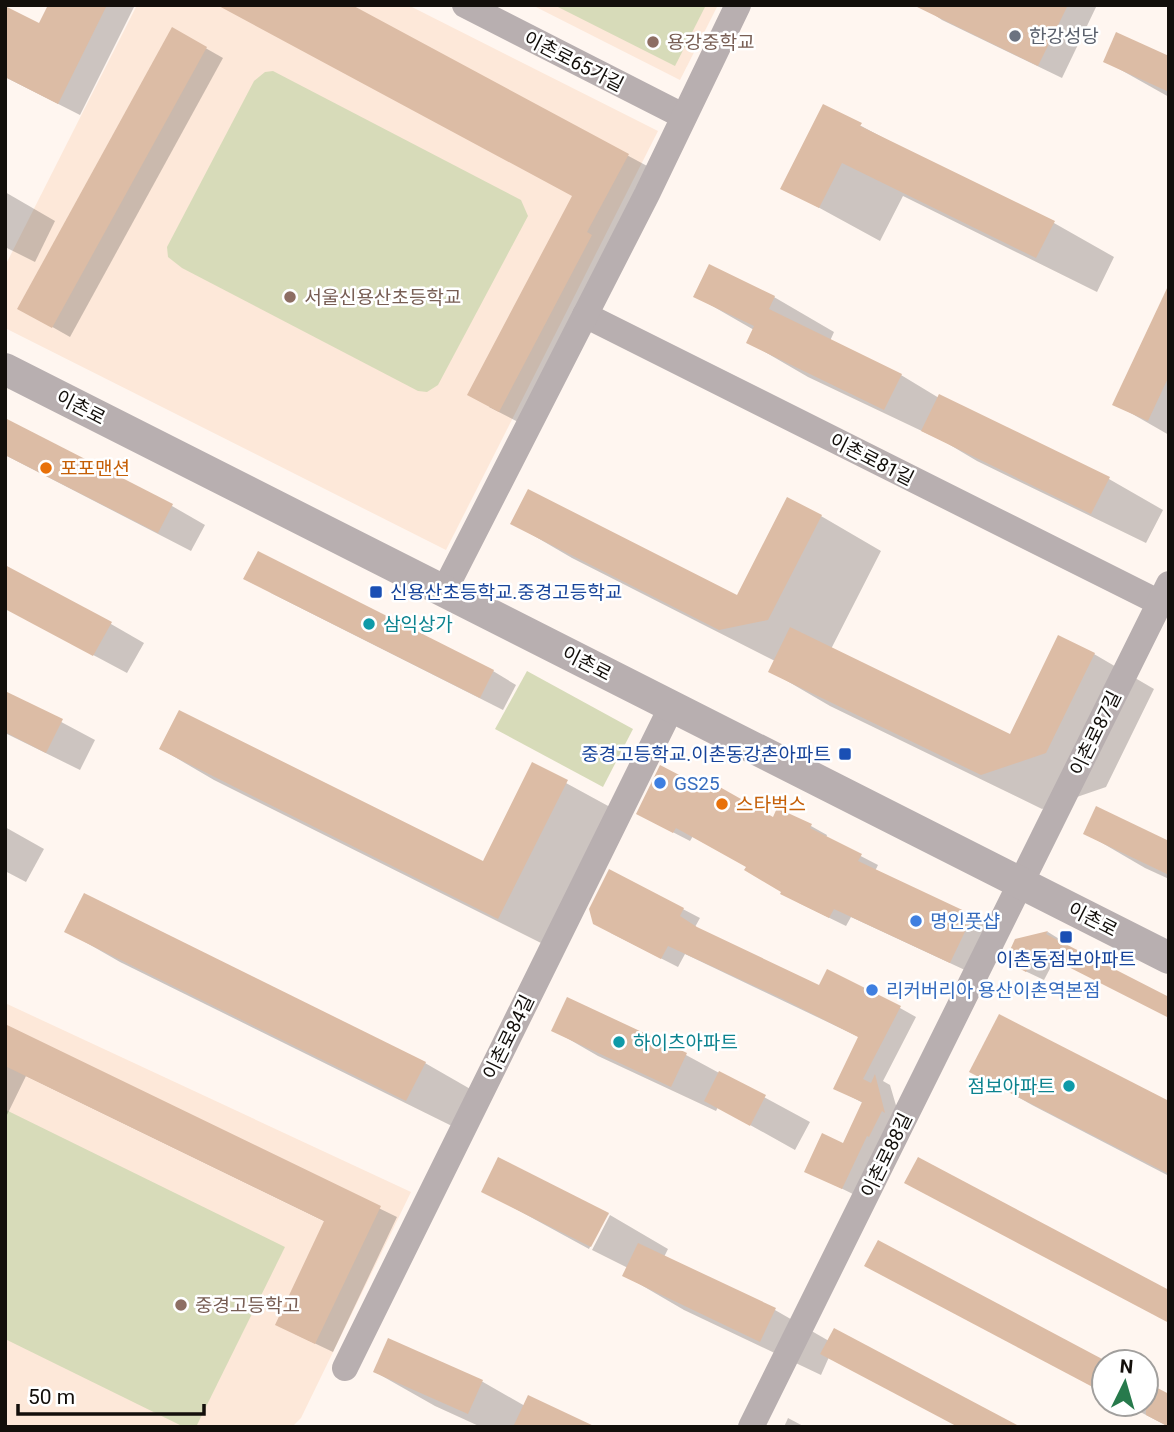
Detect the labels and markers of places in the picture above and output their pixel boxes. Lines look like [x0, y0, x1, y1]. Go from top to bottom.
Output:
place label: 한강성당 [1029, 25, 1099, 48]
marker: 한강성당 [1007, 28, 1023, 44]
place label: 용강중학교 [667, 31, 754, 54]
marker: 용강중학교 [645, 34, 661, 50]
place label: 서울신용산초등학교 [304, 286, 461, 309]
marker: 서울신용산초등학교 [282, 289, 298, 305]
place label: 포포맨션 [60, 457, 130, 480]
marker: 포포맨션 [38, 460, 54, 476]
place label: 신용산초등학교.중경고등학교 [390, 581, 622, 604]
marker: 신용산초등학교.중경고등학교 [368, 584, 384, 600]
place label: 삼익상가 [383, 613, 453, 636]
marker: 삼익상가 [361, 616, 377, 632]
place label: 중경고등학교.이촌동강촌아파트 [581, 743, 831, 766]
marker: 중경고등학교.이촌동강촌아파트 [837, 746, 853, 762]
place label: GS25 [674, 772, 720, 795]
marker: GS25 [652, 775, 668, 791]
place label: 스타벅스 [736, 793, 806, 816]
marker: 스타벅스 [714, 796, 730, 812]
place label: 명인풋샵 [930, 910, 1000, 933]
marker: 명인풋샵 [908, 913, 924, 929]
marker: 이촌동점보아파트 [1058, 929, 1074, 945]
place label: 이촌동점보아파트 [996, 948, 1136, 971]
place label: 리커버리아 용산이촌역본점 [886, 979, 1100, 1002]
marker: 리커버리아 용산이촌역본점 [864, 982, 880, 998]
place label: 하이츠아파트 [633, 1031, 738, 1054]
marker: 하이츠아파트 [611, 1034, 627, 1050]
place label: 점보아파트 [968, 1075, 1055, 1098]
marker: 점보아파트 [1061, 1078, 1077, 1094]
place label: 중경고등학고 [195, 1294, 300, 1317]
marker: 중경고등학고 [173, 1297, 189, 1313]

